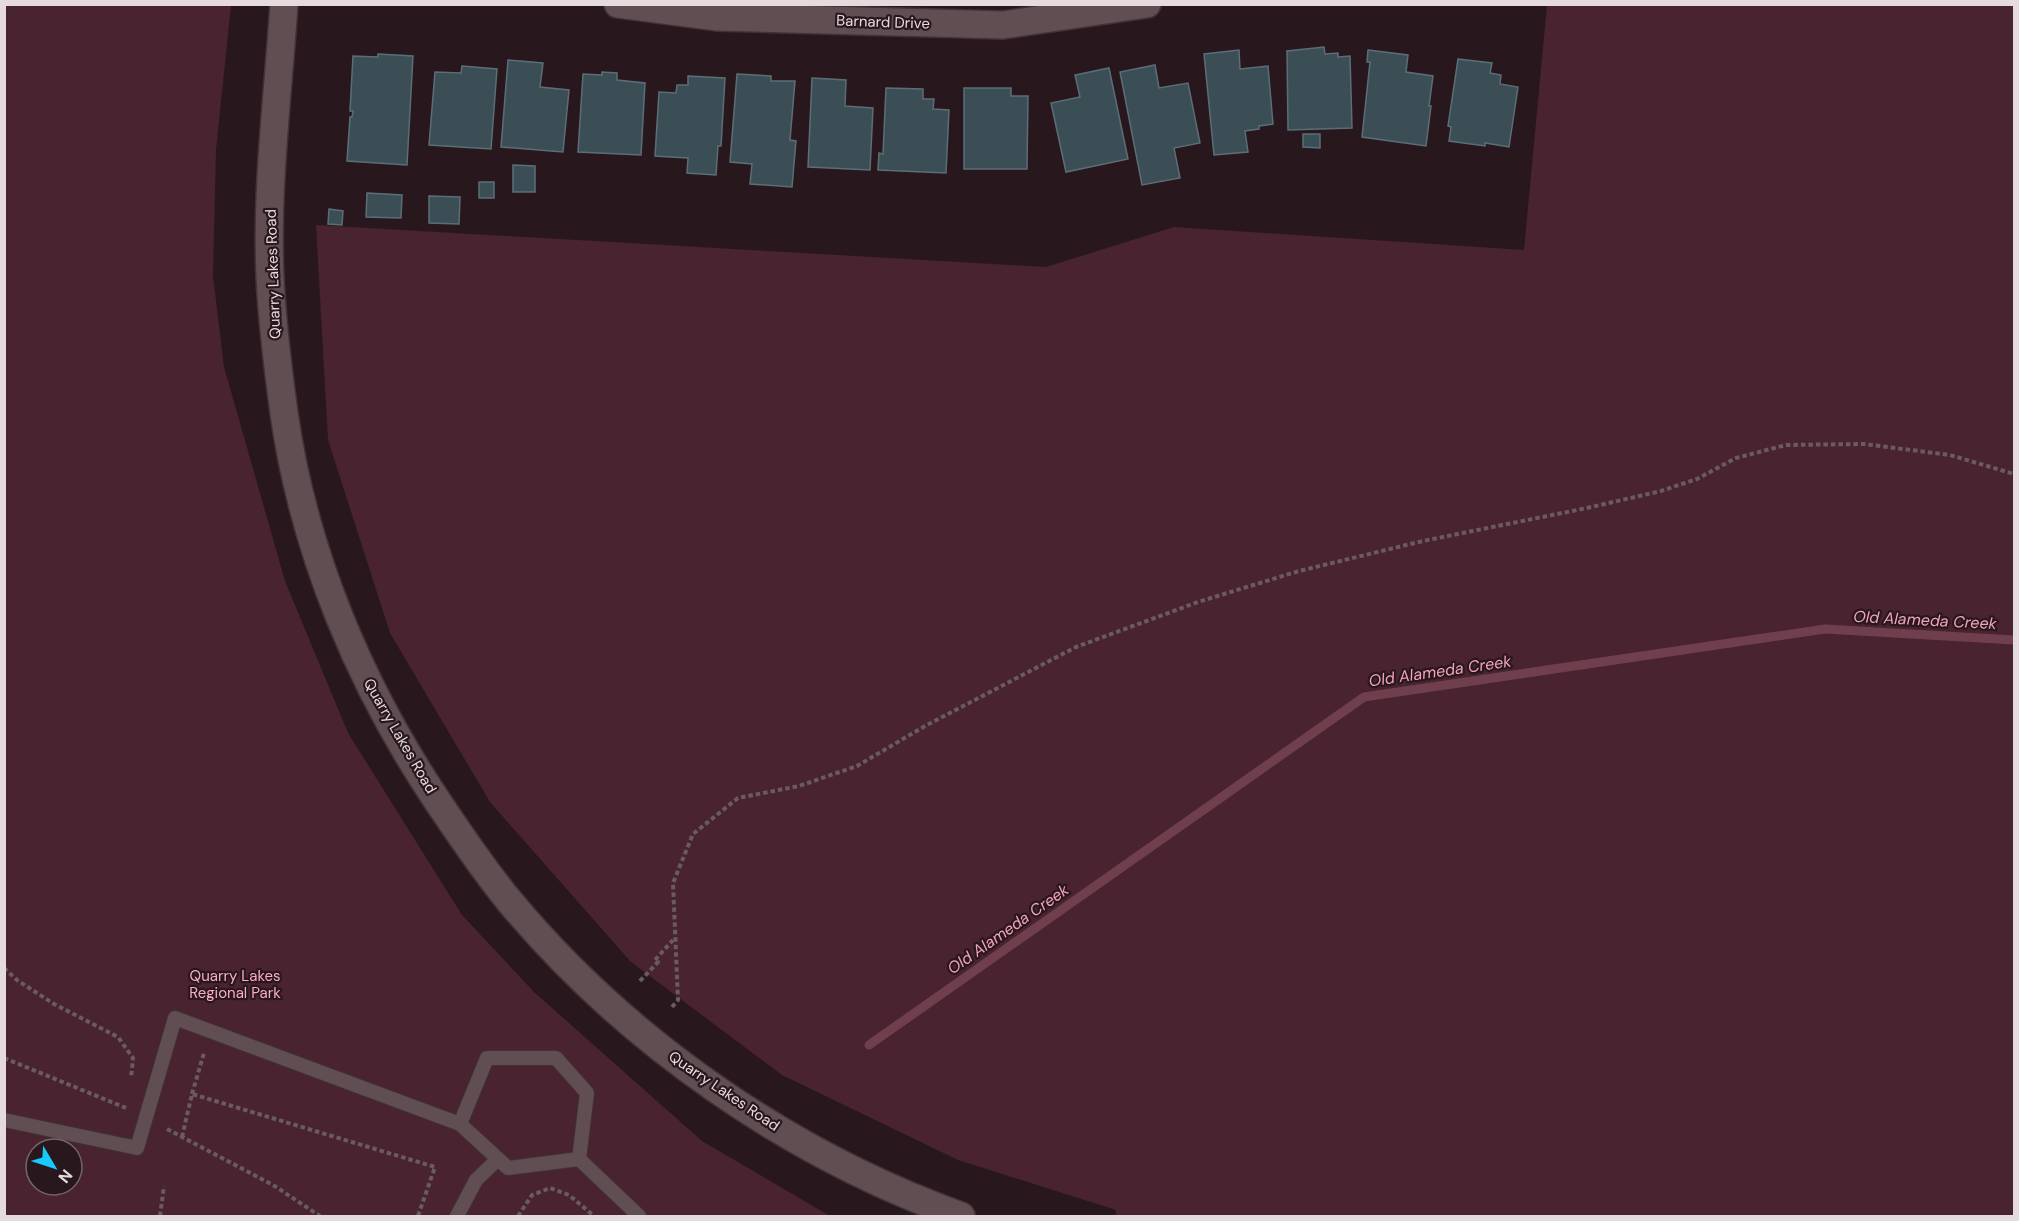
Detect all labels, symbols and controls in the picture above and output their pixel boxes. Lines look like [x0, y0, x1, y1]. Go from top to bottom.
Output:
street label: Barnard Drive [836, 10, 930, 34]
street label: Quarry Lakes Road [261, 209, 285, 339]
water label: Old Alameda Creek [1853, 606, 1998, 634]
water label: Old Alameda Creek [1367, 650, 1513, 691]
street label: Quarry Lakes Road [359, 675, 441, 797]
water label: Old Alameda Creek [943, 879, 1074, 979]
park label: Quarry Lakes Regional Park [189, 966, 281, 1003]
street label: Quarry Lakes Road [665, 1046, 783, 1136]
north arrow [24, 1137, 84, 1197]
text: N [53, 1165, 77, 1187]

